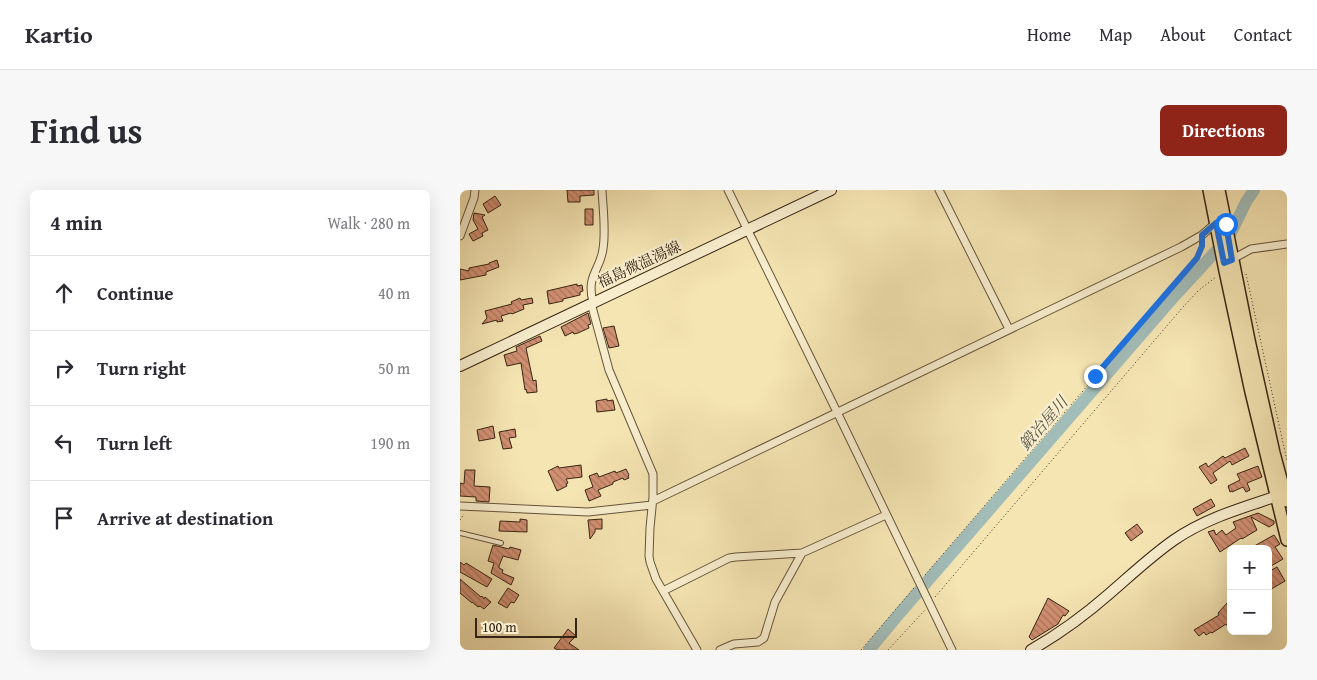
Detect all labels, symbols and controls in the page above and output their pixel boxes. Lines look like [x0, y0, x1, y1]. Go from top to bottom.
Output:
text: Kartio [25, 17, 93, 52]
text: Home [1027, 21, 1071, 48]
text: Map [1099, 21, 1132, 48]
text: About [1160, 21, 1206, 48]
text: Contact [1234, 21, 1292, 48]
text: Find us [30, 105, 143, 156]
button: Directions [1160, 105, 1287, 156]
text: 4 min [50, 207, 102, 238]
text: Walk · 280 m [327, 211, 410, 235]
route start [1215, 213, 1238, 236]
street label: 福島微温湯線 [594, 235, 684, 293]
icon: ahead [50, 279, 78, 307]
text: Continue [97, 279, 174, 307]
text: 40 m [378, 281, 410, 305]
icon: right [50, 354, 78, 382]
text: Turn right [97, 354, 186, 382]
text: 50 m [378, 356, 410, 380]
route end [1084, 365, 1107, 388]
water label: 鍛冶屋川 [1013, 389, 1074, 455]
icon: left [50, 429, 78, 457]
text: Turn left [97, 429, 172, 457]
text: 190 m [370, 431, 410, 455]
icon: arrive [50, 504, 78, 532]
text: Arrive at destination [97, 504, 273, 532]
map controls [1227, 545, 1272, 635]
button: + [1227, 545, 1272, 590]
button: − [1227, 590, 1272, 635]
scale bar [475, 615, 578, 638]
text: 100 m [482, 617, 517, 637]

